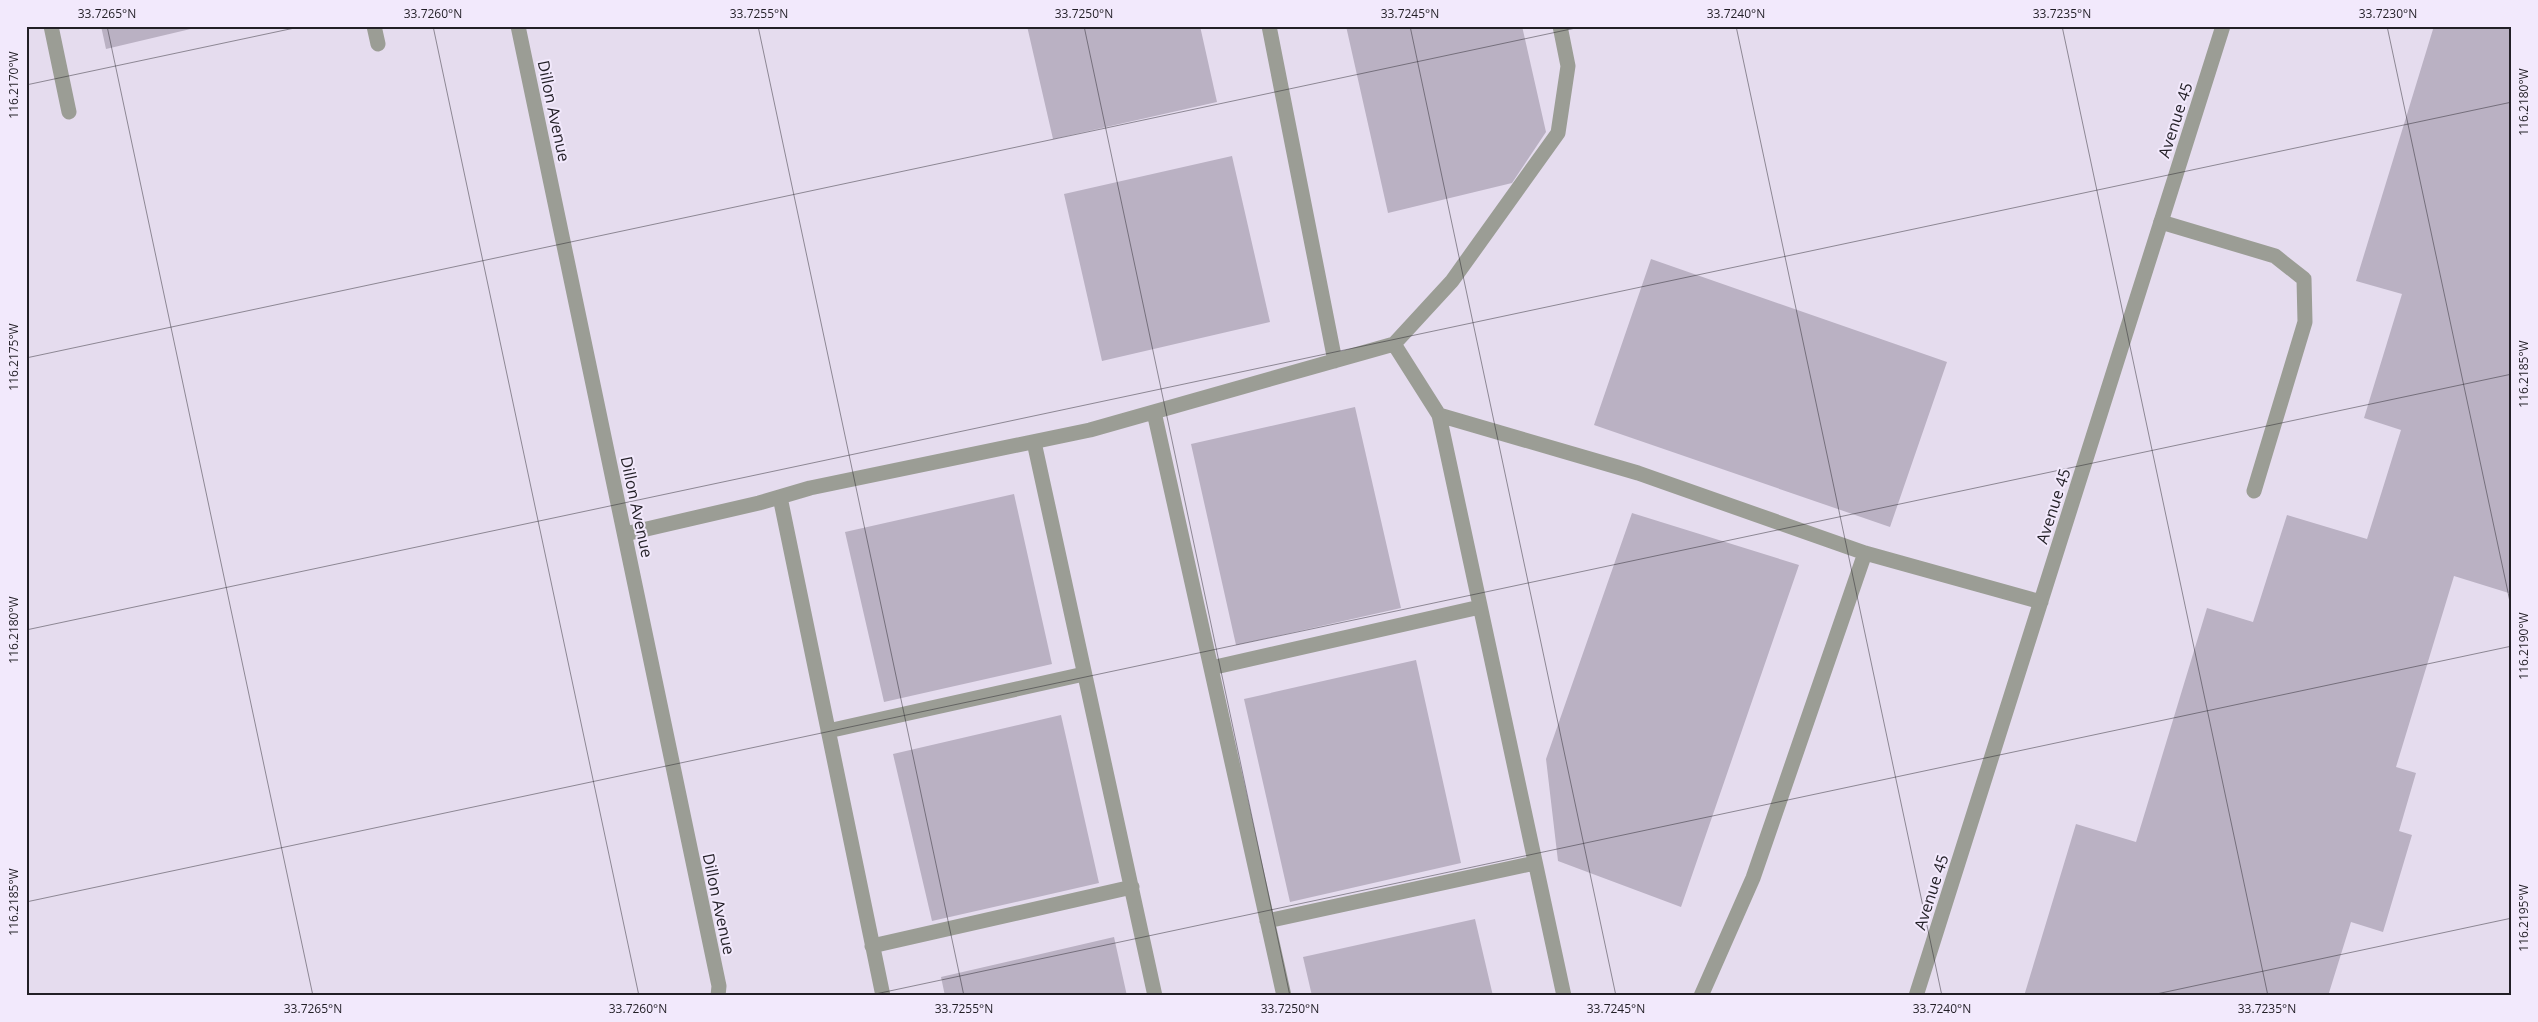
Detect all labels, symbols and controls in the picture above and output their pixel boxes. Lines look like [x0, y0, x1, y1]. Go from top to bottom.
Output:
text: 33.7265°N [78, 5, 136, 22]
text: 33.7260°N [404, 5, 462, 22]
text: 33.7255°N [730, 5, 788, 22]
text: 33.7250°N [1055, 5, 1113, 22]
text: 33.7245°N [1381, 5, 1439, 22]
text: 33.7240°N [1707, 5, 1765, 22]
text: 33.7235°N [2033, 5, 2091, 22]
text: 33.7230°N [2359, 5, 2417, 22]
text: 116.2170°W [5, 51, 22, 119]
street label: Dillon Avenue [533, 58, 575, 164]
text: 116.2180°W [2515, 68, 2532, 136]
street label: Avenue 45 [2152, 79, 2198, 161]
text: 116.2175°W [5, 323, 22, 391]
text: 116.2185°W [2515, 340, 2532, 408]
street label: Dillon Avenue [616, 454, 658, 560]
street label: Avenue 45 [2030, 465, 2076, 547]
text: 116.2180°W [5, 596, 22, 664]
text: 116.2190°W [2515, 612, 2532, 680]
street label: Dillon Avenue [698, 851, 740, 957]
street label: Avenue 45 [1908, 851, 1954, 933]
text: 116.2185°W [5, 868, 22, 936]
text: 116.2195°W [2515, 884, 2532, 952]
text: 33.7265°N [284, 1000, 342, 1017]
text: 33.7260°N [609, 1000, 667, 1017]
text: 33.7255°N [935, 1000, 993, 1017]
text: 33.7250°N [1261, 1000, 1319, 1017]
text: 33.7245°N [1587, 1000, 1645, 1017]
text: 33.7240°N [1913, 1000, 1971, 1017]
text: 33.7235°N [2238, 1000, 2296, 1017]

